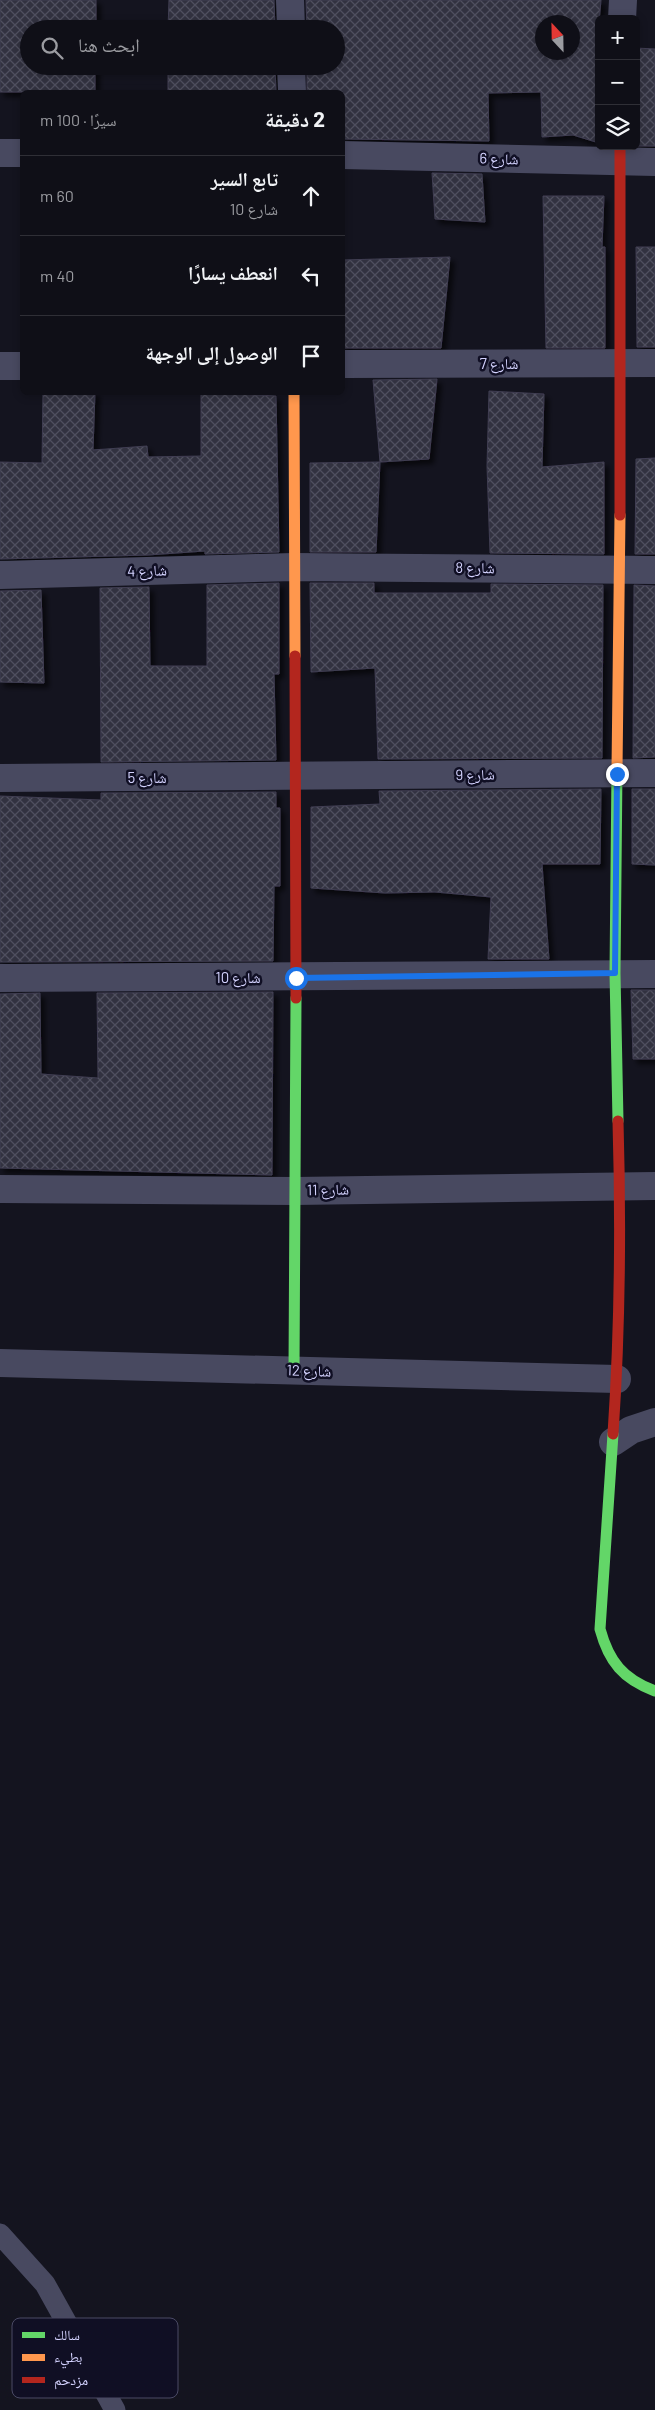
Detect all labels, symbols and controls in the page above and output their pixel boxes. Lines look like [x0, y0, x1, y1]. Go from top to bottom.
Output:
north arrow [535, 15, 580, 60]
map controls [595, 15, 640, 150]
button: + [595, 15, 640, 60]
search box [20, 20, 345, 75]
text: ابحث هنا [78, 33, 140, 56]
icon: search [38, 34, 66, 62]
button: − [595, 60, 640, 105]
button: layers [595, 105, 640, 150]
text: 2 دقيقة [265, 106, 325, 131]
text: سيرًا · 100 m [40, 110, 116, 129]
street label: شارع 6 [479, 148, 519, 170]
text: تابع السير [211, 167, 278, 190]
icon: ahead [297, 182, 325, 210]
text: 60 m [40, 186, 74, 205]
text: شارع 10 [230, 199, 278, 218]
text: انعطف يسارًا [188, 261, 278, 284]
icon: left [297, 262, 325, 290]
text: 40 m [40, 266, 74, 285]
text: الوصول إلى الوجهة [145, 341, 278, 364]
icon: arrive [297, 342, 325, 370]
street label: شارع 7 [480, 354, 518, 374]
street label: شارع 8 [455, 558, 495, 578]
street label: شارع 4 [127, 560, 167, 582]
route end [606, 763, 629, 786]
street label: شارع 9 [455, 765, 495, 785]
street label: شارع 5 [127, 768, 167, 788]
route start [285, 967, 308, 990]
street label: شارع 10 [215, 968, 261, 988]
street label: شارع 11 [307, 1180, 349, 1200]
street label: شارع 12 [286, 1360, 332, 1382]
legend [12, 2318, 178, 2398]
text: سالك [54, 2326, 80, 2343]
text: بطيء [54, 2348, 83, 2369]
text: مزدحم [54, 2371, 88, 2390]

